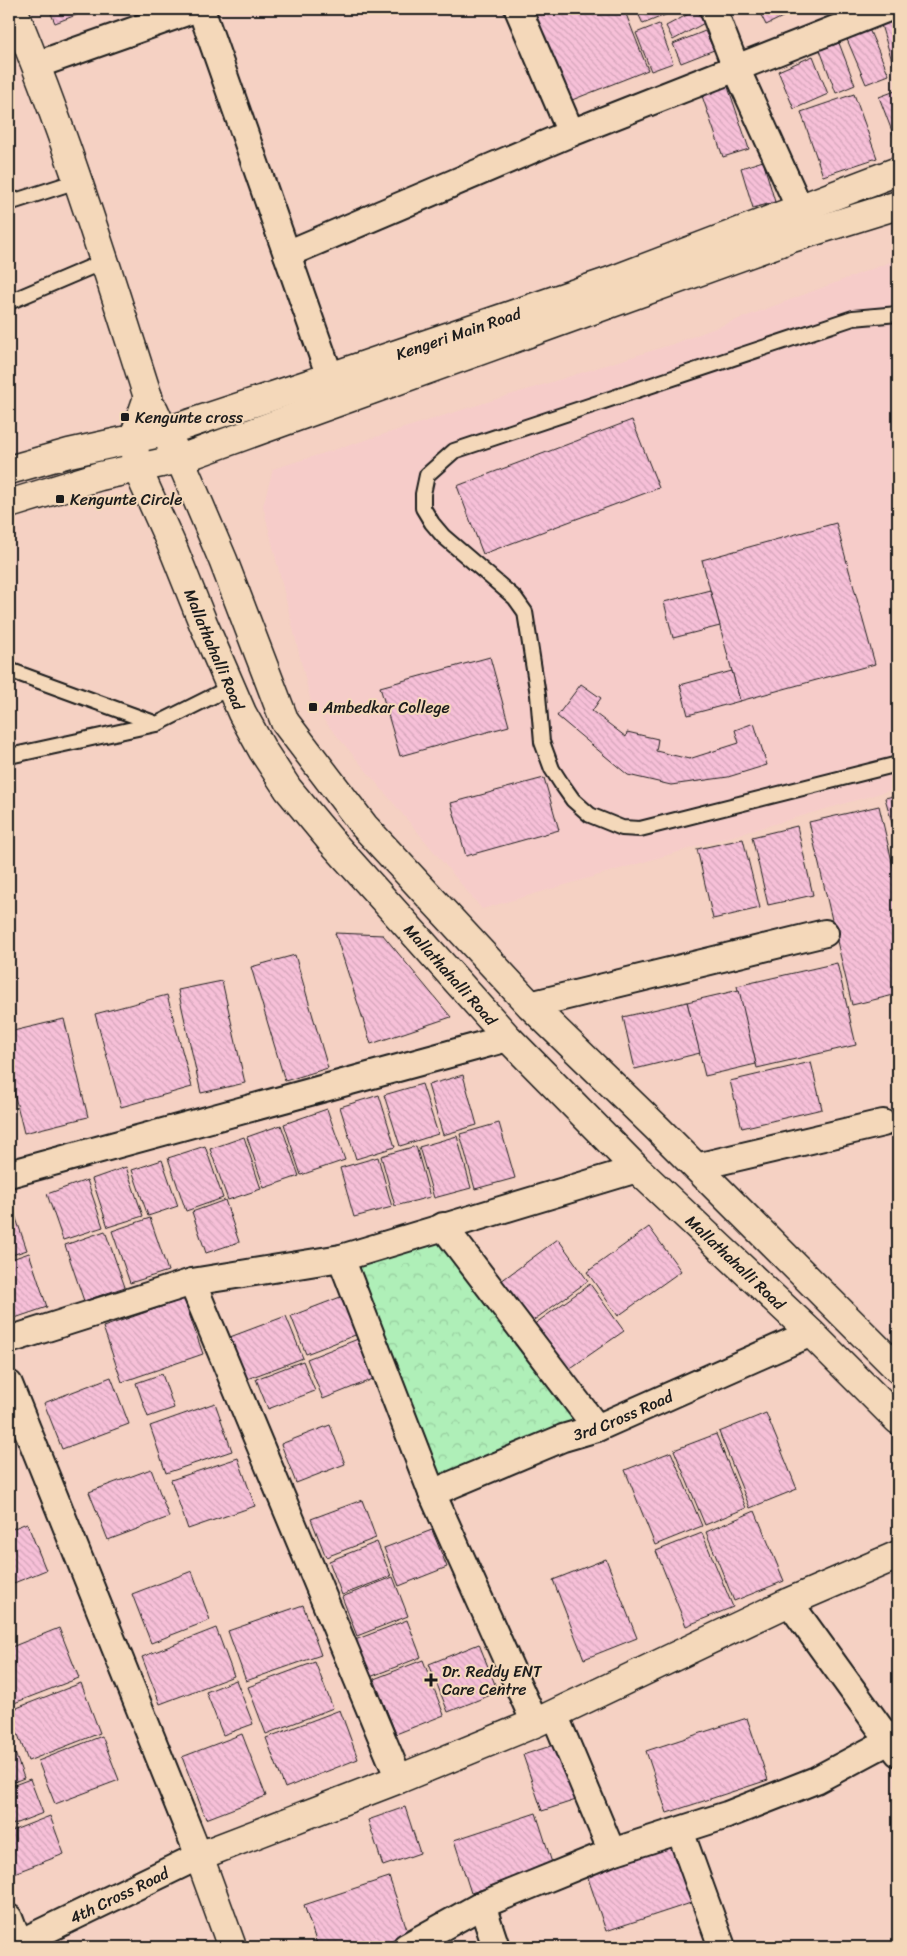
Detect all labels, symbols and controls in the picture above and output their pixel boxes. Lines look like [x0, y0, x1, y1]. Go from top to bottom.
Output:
street label: Kengeri Main Road [392, 298, 526, 368]
place label: Kengunte cross [135, 403, 244, 432]
marker: Kengunte cross [119, 411, 131, 423]
place label: Kengunte Circle [70, 485, 183, 514]
marker: Kengunte Circle [54, 493, 66, 505]
street label: Mallathahalli Road [176, 584, 254, 716]
place label: Ambedkar College [322, 693, 450, 722]
marker: Ambedkar College [307, 701, 319, 713]
street label: Mallathahalli Road [396, 917, 505, 1034]
street label: Mallathahalli Road [678, 1207, 793, 1318]
street label: 3rd Cross Road [570, 1382, 679, 1449]
place label: Dr. Reddy ENT Care Centre [442, 1657, 543, 1704]
marker: Dr. Reddy ENT Care Centre [424, 1673, 438, 1687]
street label: 4th Cross Road [65, 1858, 175, 1932]

